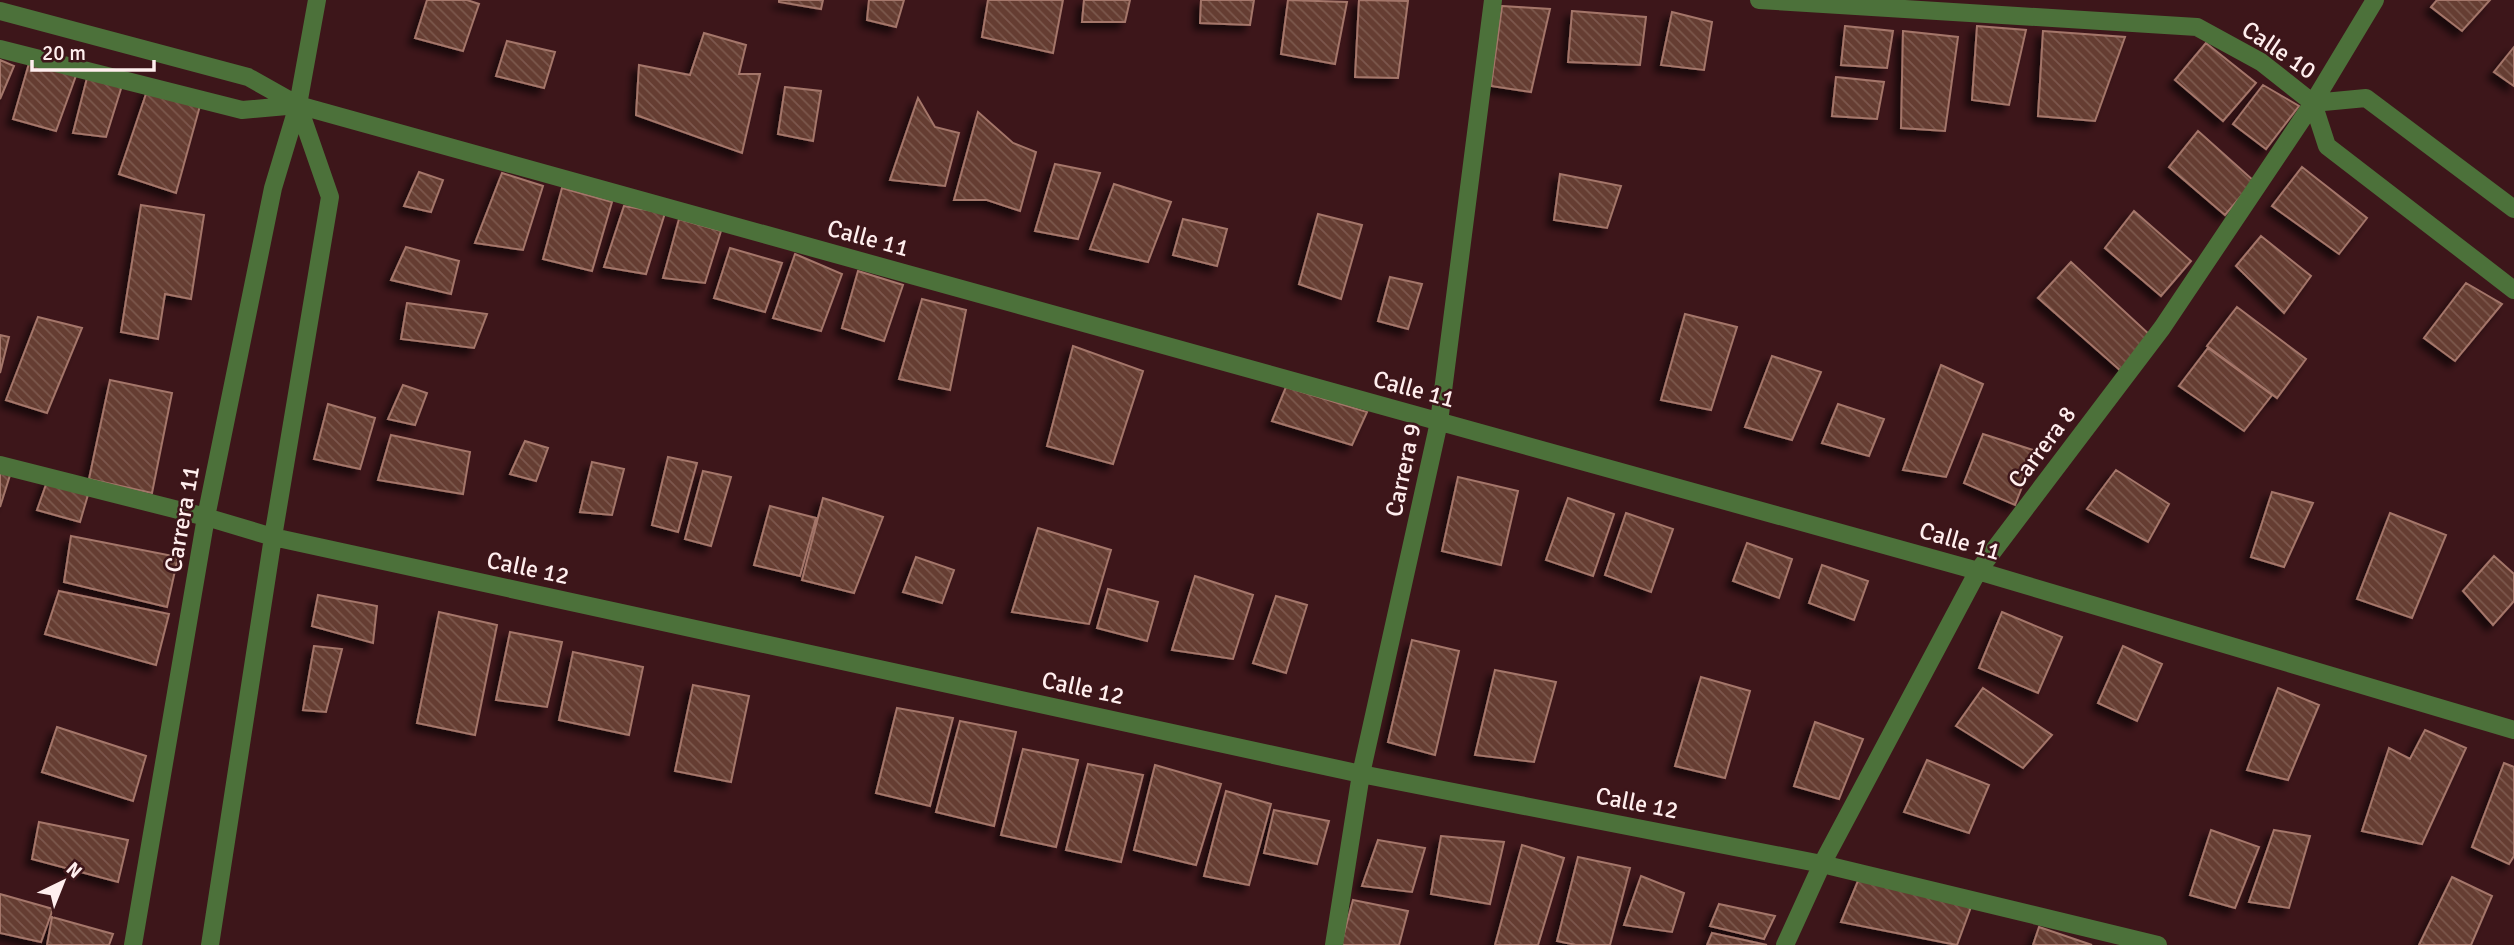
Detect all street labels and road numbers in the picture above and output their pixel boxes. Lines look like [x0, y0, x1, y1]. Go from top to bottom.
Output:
street label: Calle 10 [2236, 14, 2322, 86]
street label: Calle 11 [824, 213, 912, 263]
street label: Calle 11 [1370, 364, 1458, 414]
street label: Carrera 8 [2001, 400, 2083, 494]
street label: Carrera 9 [1378, 421, 1428, 519]
street label: Carrera 11 [158, 463, 206, 575]
street label: Calle 11 [1916, 515, 2004, 567]
street label: Calle 12 [484, 545, 572, 591]
street label: Calle 12 [1039, 665, 1127, 711]
street label: Calle 12 [1593, 780, 1681, 826]

